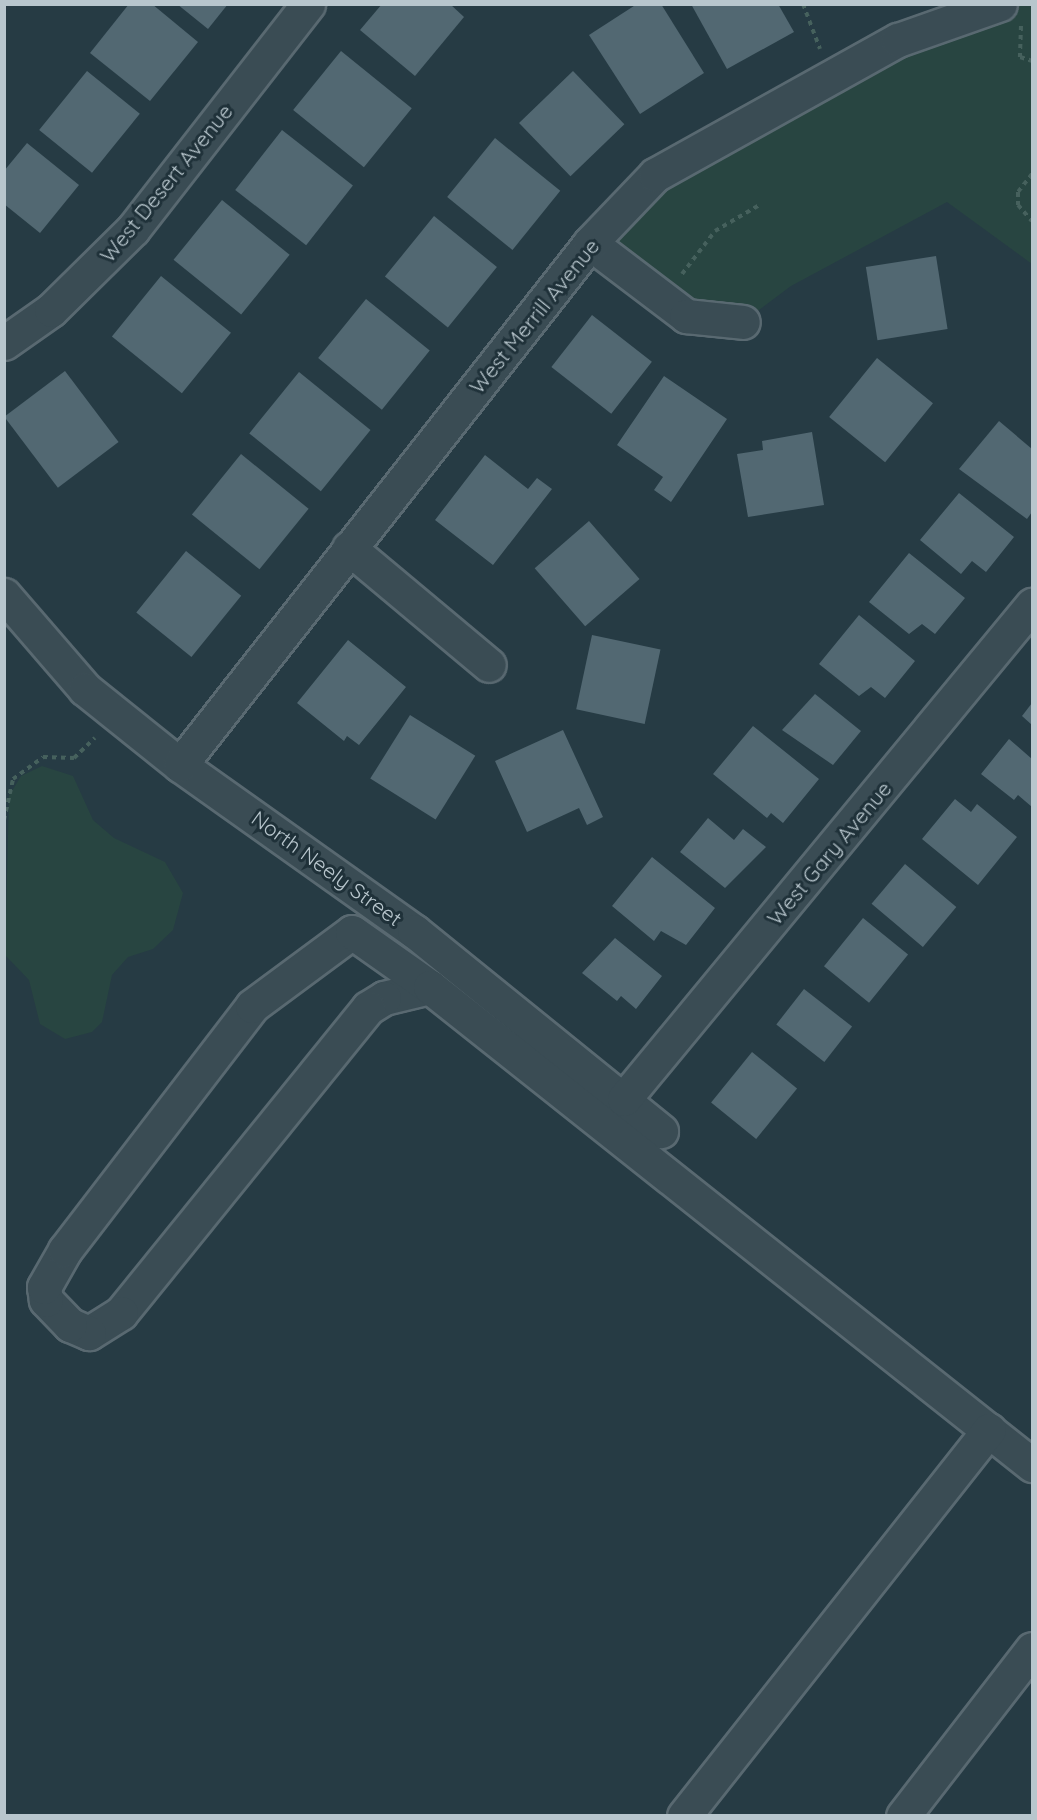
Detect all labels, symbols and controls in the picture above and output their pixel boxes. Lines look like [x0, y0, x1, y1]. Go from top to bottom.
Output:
street label: West Desert Avenue [94, 99, 238, 267]
street label: West Merrill Avenue [464, 234, 604, 398]
street label: West Gary Avenue [762, 776, 896, 930]
street label: North Neely Street [247, 805, 407, 931]

